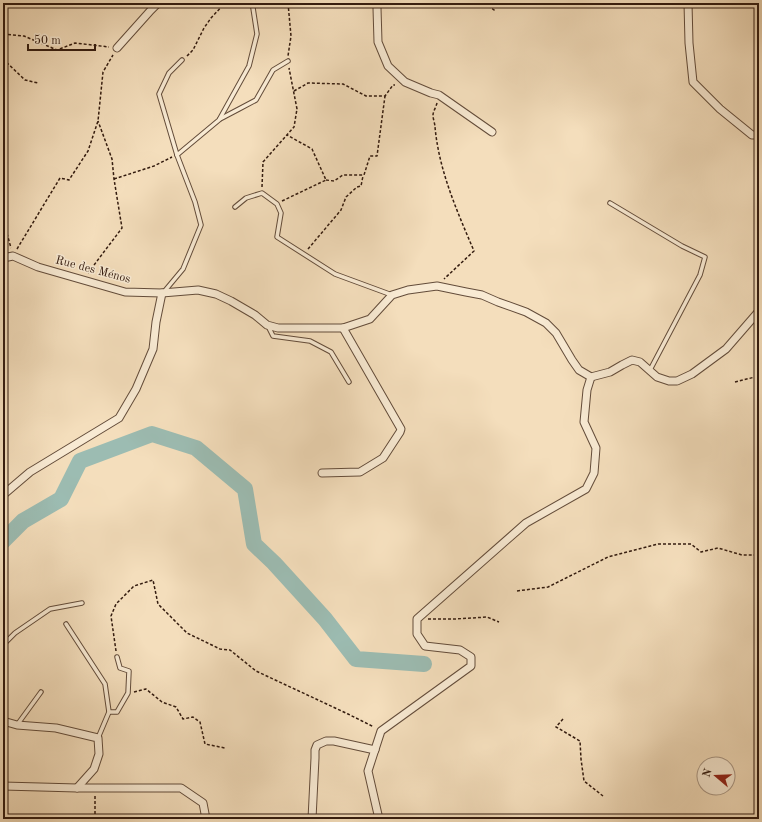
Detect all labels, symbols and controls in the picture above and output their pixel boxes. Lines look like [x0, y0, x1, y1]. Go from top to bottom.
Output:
scale bar [28, 26, 95, 52]
text: 50 m [34, 34, 61, 47]
street label: Rue des Ménos [54, 254, 132, 286]
north arrow [696, 756, 736, 796]
text: N [701, 767, 715, 779]

